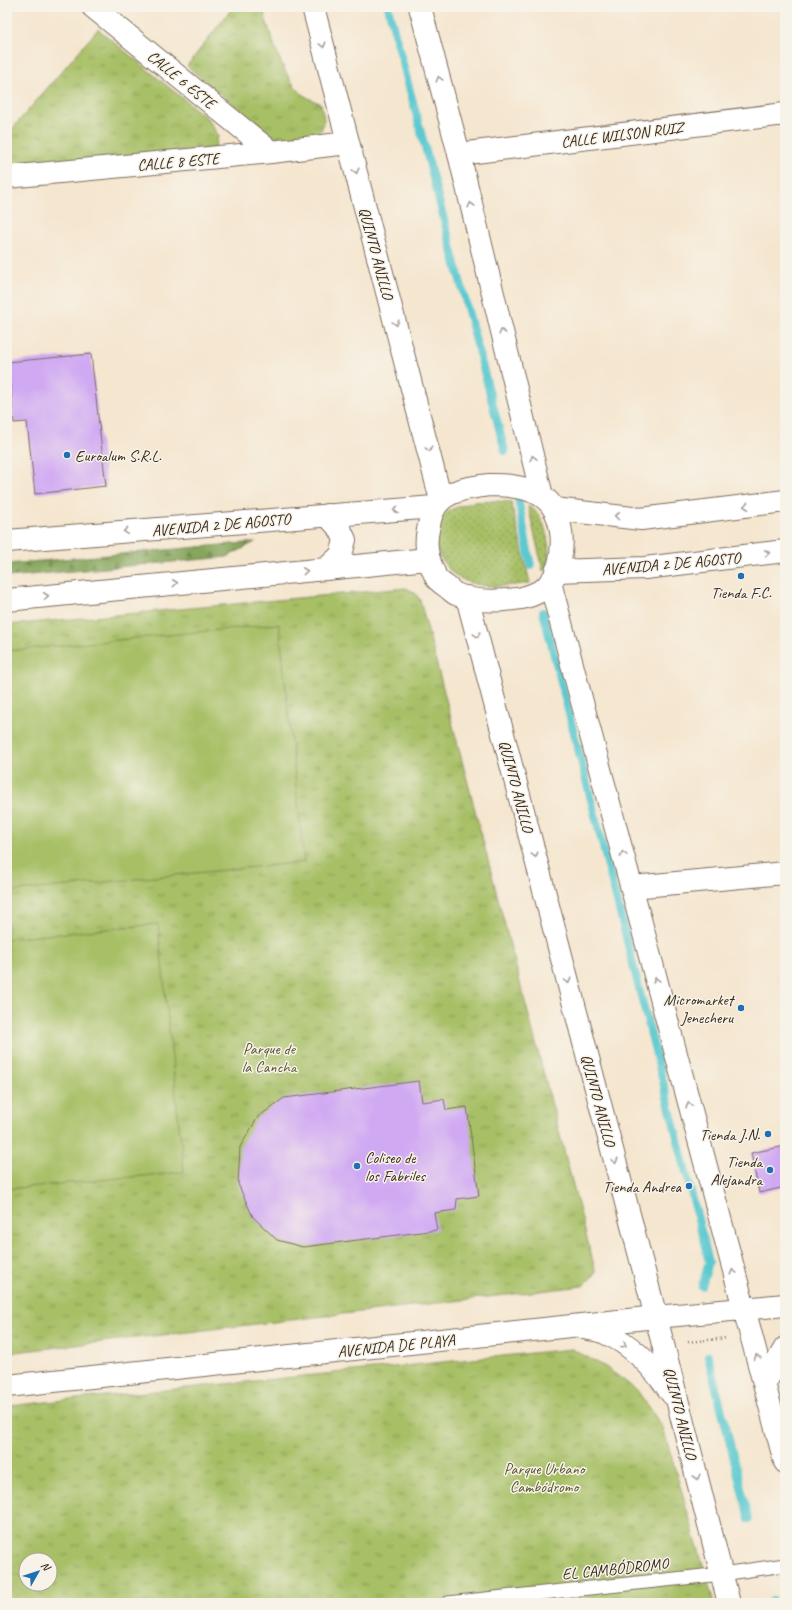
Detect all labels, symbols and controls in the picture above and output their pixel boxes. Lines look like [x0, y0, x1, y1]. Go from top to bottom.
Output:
one-way arrow [318, 42, 326, 48]
street label: CALLE 6 ESTE [143, 46, 221, 115]
one-way arrow [435, 76, 444, 83]
street label: CALLE WILSON RUIZ [560, 117, 687, 152]
street label: CALLE 8 ESTE [136, 148, 222, 176]
one-way arrow [351, 167, 359, 174]
one-way arrow [467, 202, 476, 209]
street label: QUINTO ANILLO [354, 205, 398, 303]
one-way arrow [391, 320, 399, 327]
one-way arrow [498, 328, 507, 335]
place label: Euroalum S.R.L. [75, 446, 162, 466]
one-way arrow [424, 446, 432, 452]
marker: Euroalum S.R.L. [62, 450, 72, 460]
one-way arrow [529, 455, 537, 461]
one-way arrow [743, 501, 749, 510]
one-way arrow [393, 505, 399, 514]
street label: AVENIDA 2 DE AGOSTO [151, 509, 293, 541]
one-way arrow [614, 512, 620, 521]
one-way arrow [123, 527, 129, 536]
street label: AVENIDA 2 DE AGOSTO [601, 548, 743, 580]
one-way arrow [764, 549, 771, 558]
one-way arrow [302, 566, 308, 575]
marker: Tienda F.C. [736, 571, 746, 581]
one-way arrow [172, 579, 178, 588]
place label: Tienda F.C. [711, 583, 772, 603]
one-way arrow [43, 592, 49, 601]
one-way arrow [472, 632, 480, 638]
street label: QUINTO ANILLO [494, 738, 538, 836]
one-way arrow [619, 851, 628, 858]
one-way arrow [530, 852, 538, 859]
one-way arrow [563, 977, 572, 984]
one-way arrow [652, 977, 661, 984]
place label: Micromarket Jenecheru [664, 990, 736, 1028]
marker: Micromarket Jenecheru [736, 1003, 746, 1013]
park label: Parque de la Cancha [242, 1039, 298, 1077]
street label: QUINTO ANILLO [576, 1052, 620, 1150]
one-way arrow [686, 1102, 694, 1109]
place label: Tienda J.N. [700, 1125, 761, 1145]
marker: Tienda J.N. [763, 1129, 773, 1139]
place label: Coliseo de los Fabriles [365, 1148, 426, 1186]
place label: Tienda Alejandra [711, 1152, 763, 1190]
one-way arrow [610, 1157, 619, 1164]
marker: Coliseo de los Fabriles [352, 1161, 362, 1171]
marker: Tienda Alejandra [765, 1165, 775, 1175]
place label: Tienda Andrea [603, 1177, 683, 1197]
marker: Tienda Andrea [684, 1181, 694, 1191]
one-way arrow [730, 1268, 738, 1275]
street label: AVENIDA DE PLAYA [337, 1330, 457, 1362]
one-way arrow [620, 1340, 627, 1347]
one-way arrow [753, 1353, 762, 1360]
street label: QUINTO ANILLO [659, 1365, 702, 1463]
park label: Parque Urbano Cambódromo [504, 1459, 587, 1497]
one-way arrow [692, 1473, 701, 1480]
north arrow [18, 1552, 58, 1592]
street label: EL CAMBÓDROMO [561, 1553, 671, 1585]
text: N [38, 1559, 55, 1574]

